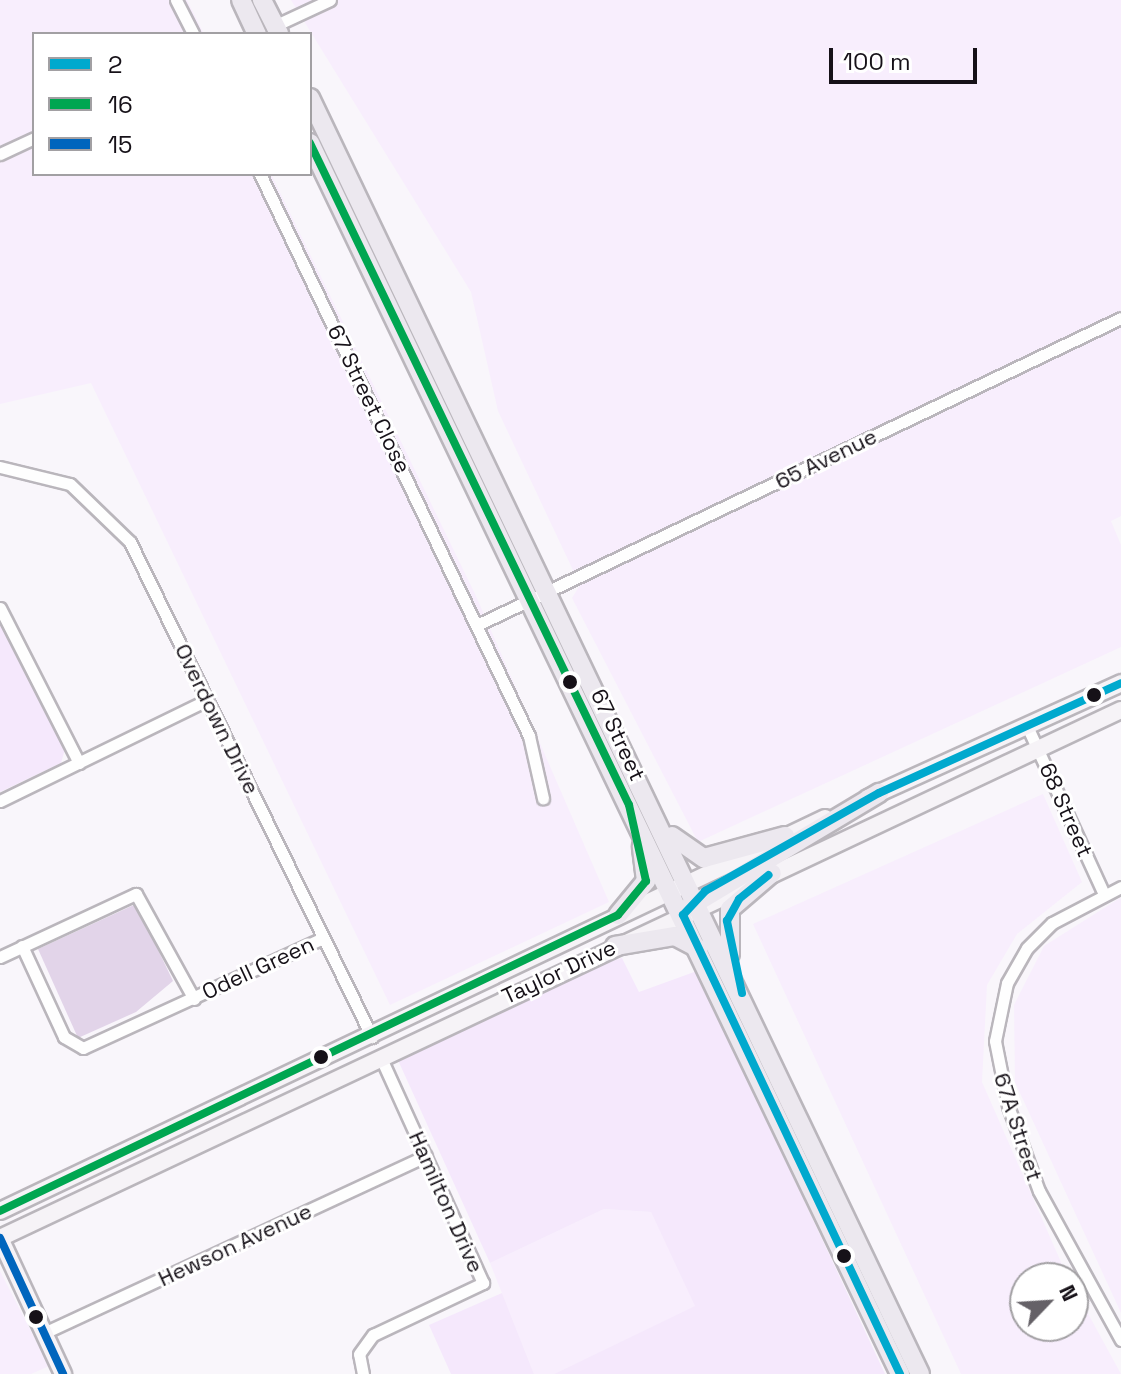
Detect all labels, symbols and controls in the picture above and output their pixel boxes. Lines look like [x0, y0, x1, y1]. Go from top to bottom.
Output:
legend [32, 32, 312, 176]
scale bar [833, 32, 981, 82]
text: 100 m [843, 46, 911, 77]
text: 2 [108, 49, 122, 80]
text: 16 [108, 89, 133, 120]
text: 15 [108, 129, 132, 160]
street label: 67 Street Close [322, 320, 416, 478]
street label: 65 Avenue [771, 423, 881, 495]
street label: Overdown Drive [169, 639, 265, 799]
unlabelled marker [562, 674, 578, 690]
street label: 67 Street [585, 685, 651, 785]
unlabelled marker [1086, 687, 1102, 703]
street label: 68 Street [1034, 759, 1098, 861]
street label: Odell Green [198, 931, 318, 1005]
street label: Taylor Drive [498, 934, 620, 1010]
unlabelled marker [313, 1049, 329, 1065]
street label: 67A Street [988, 1070, 1048, 1184]
street label: Hamilton Drive [403, 1127, 489, 1277]
street label: Hewson Avenue [154, 1198, 316, 1292]
unlabelled marker [836, 1248, 852, 1264]
north arrow [1009, 1262, 1089, 1342]
text: N [1053, 1280, 1085, 1305]
unlabelled marker [28, 1309, 44, 1325]

